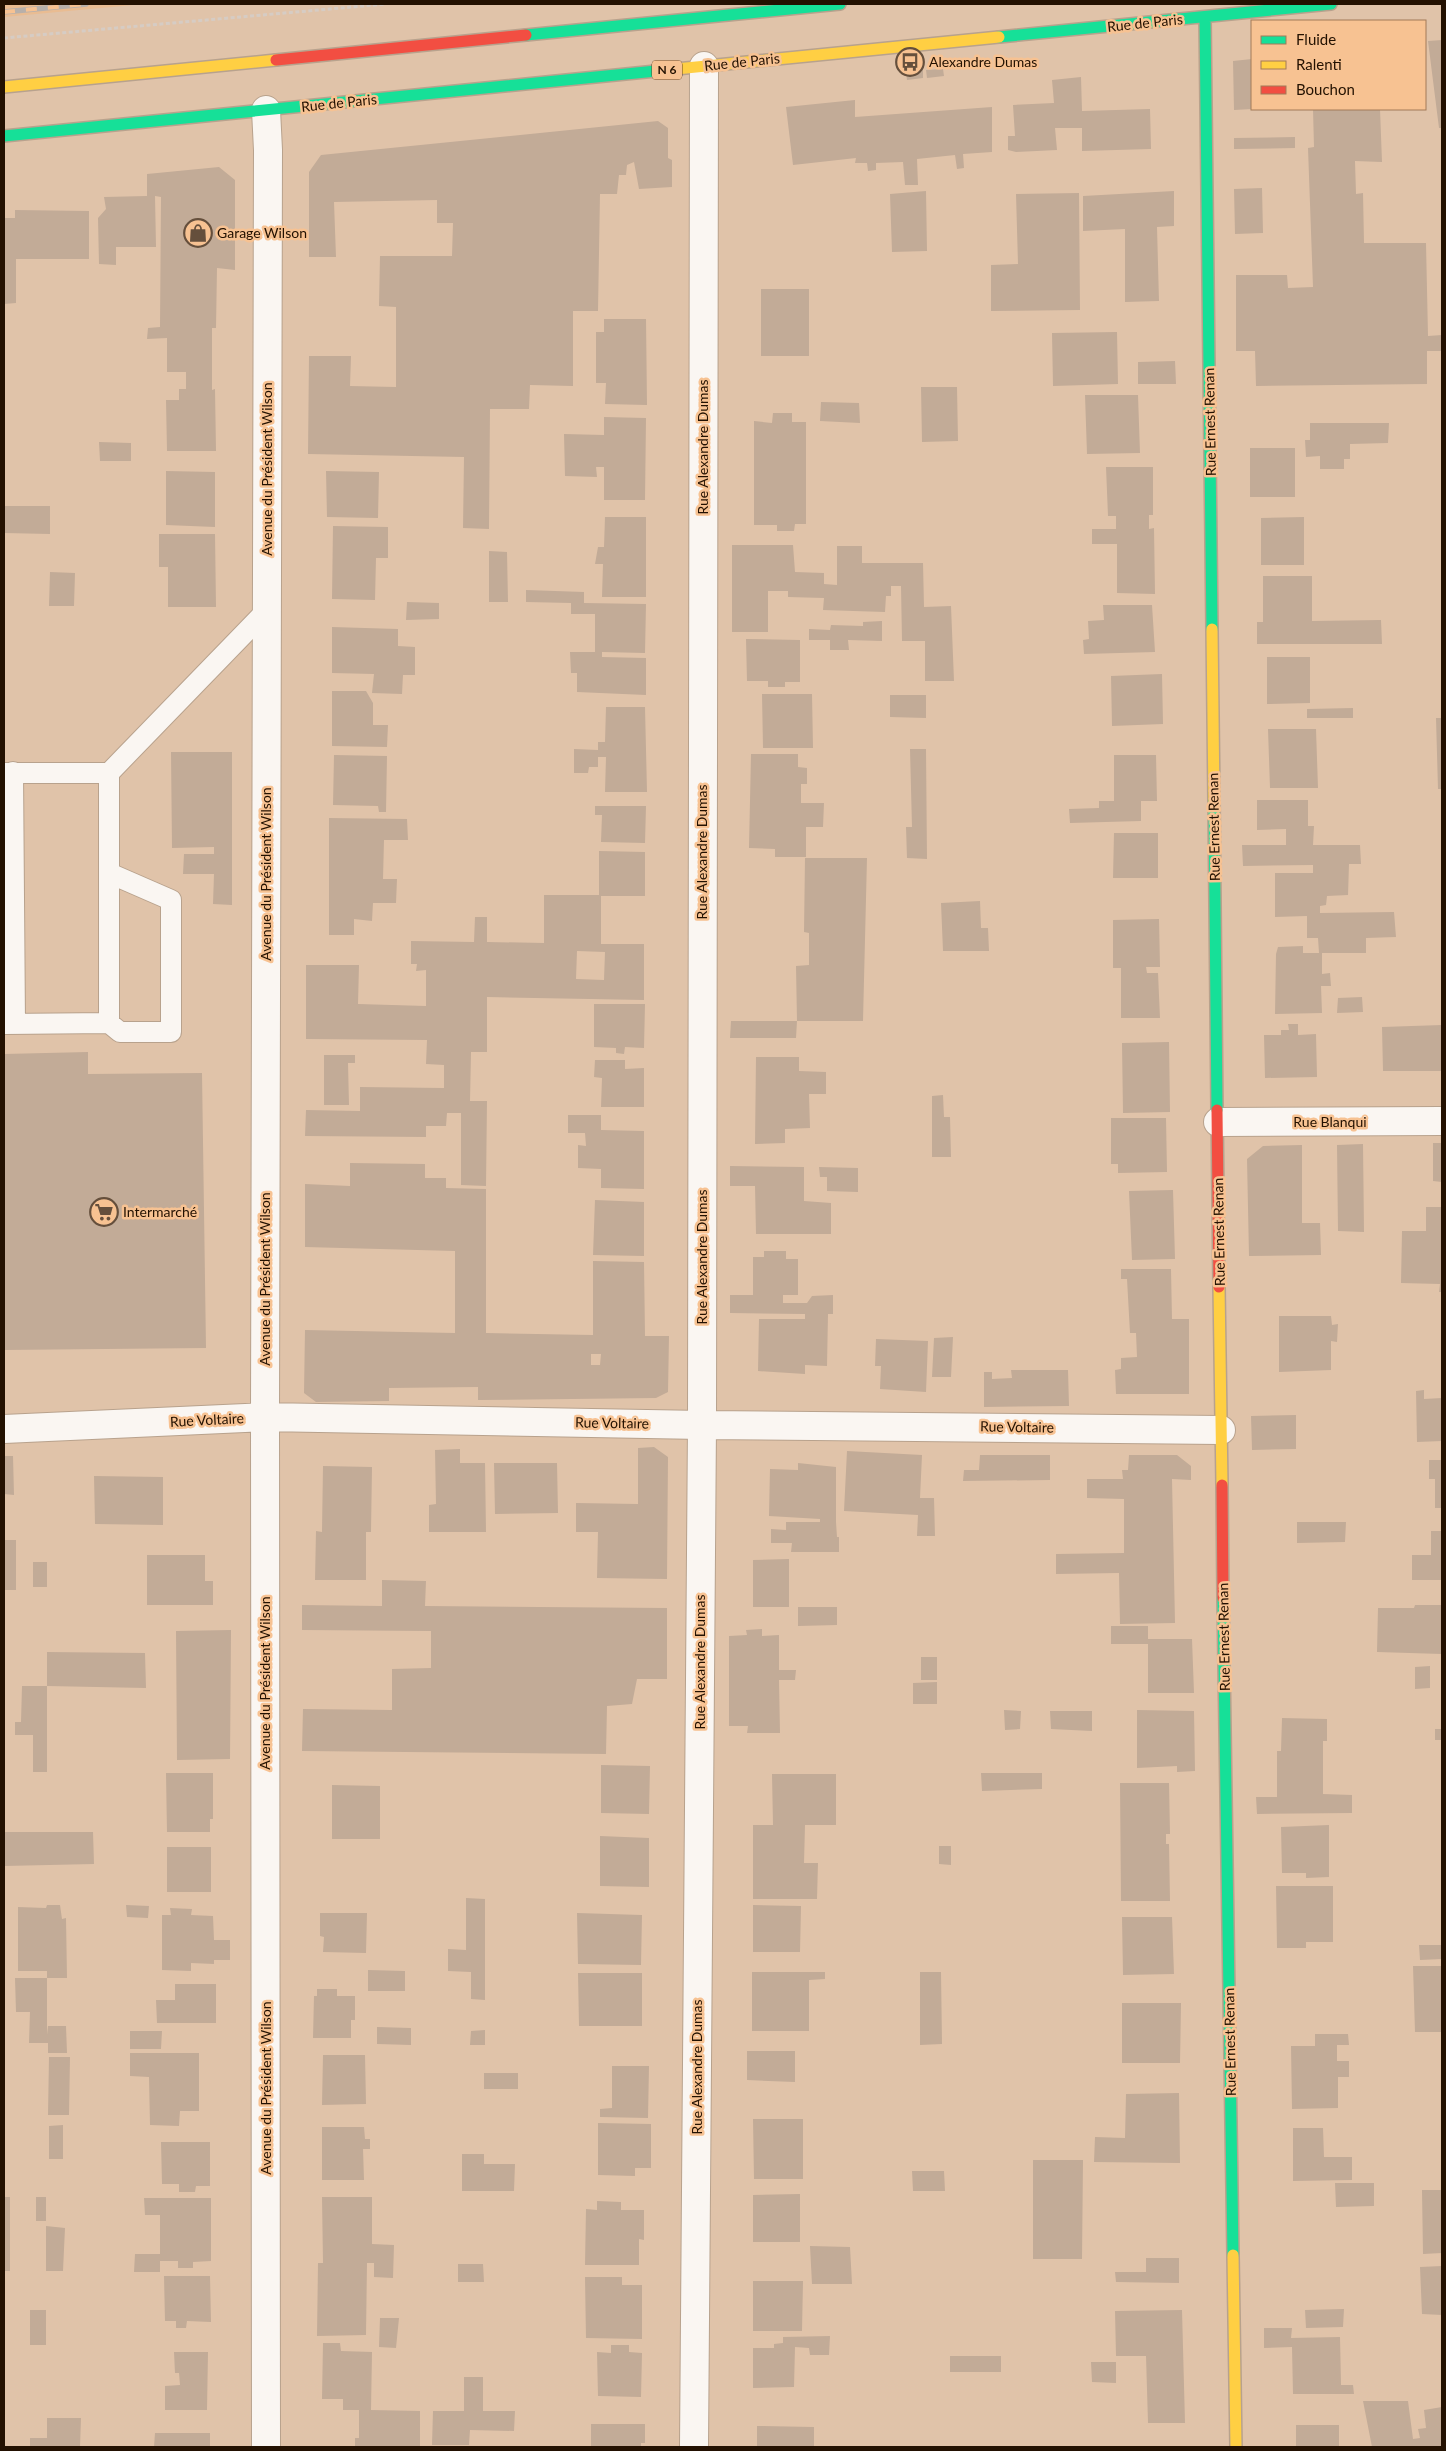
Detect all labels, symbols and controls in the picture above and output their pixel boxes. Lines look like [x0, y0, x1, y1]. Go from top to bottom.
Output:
street label: Rue de Paris [1106, 10, 1184, 35]
legend [1251, 20, 1426, 110]
text: Fluide [1296, 30, 1336, 48]
bus stop icon: Alexandre Dumas [895, 47, 925, 77]
street label: Rue de Paris [703, 49, 781, 74]
place label: Alexandre Dumas [929, 53, 1037, 70]
text: Ralenti [1296, 55, 1342, 73]
road number: N 6 [652, 60, 682, 80]
text: Bouchon [1296, 80, 1355, 98]
street label: Rue de Paris [300, 90, 378, 115]
shop icon: Garage Wilson [183, 218, 213, 248]
place label: Garage Wilson [217, 224, 307, 241]
street label: Rue Ernest Renan [1200, 368, 1219, 476]
street label: Rue Alexandre Dumas [694, 379, 711, 515]
street label: Avenue du Président Wilson [258, 382, 275, 556]
street label: Rue Ernest Renan [1204, 773, 1223, 881]
street label: Rue Alexandre Dumas [693, 784, 710, 920]
street label: Avenue du Président Wilson [257, 787, 274, 961]
street label: Rue Blanqui [1293, 1113, 1367, 1130]
street label: Rue Ernest Renan [1209, 1178, 1228, 1286]
street label: Rue Alexandre Dumas [693, 1189, 710, 1325]
street label: Avenue du Président Wilson [256, 1192, 273, 1366]
supermarket icon: Intermarché [89, 1197, 119, 1227]
place label: Intermarché [123, 1203, 197, 1220]
street label: Rue Voltaire [170, 1409, 244, 1430]
street label: Rue Voltaire [575, 1413, 649, 1432]
street label: Rue Voltaire [980, 1417, 1054, 1436]
street label: Rue Ernest Renan [1214, 1583, 1233, 1691]
street label: Rue Alexandre Dumas [691, 1594, 708, 1730]
street label: Avenue du Président Wilson [256, 1596, 273, 1770]
street label: Rue Ernest Renan [1220, 1988, 1239, 2096]
street label: Rue Alexandre Dumas [688, 1999, 705, 2135]
street label: Avenue du Président Wilson [257, 2001, 274, 2175]

